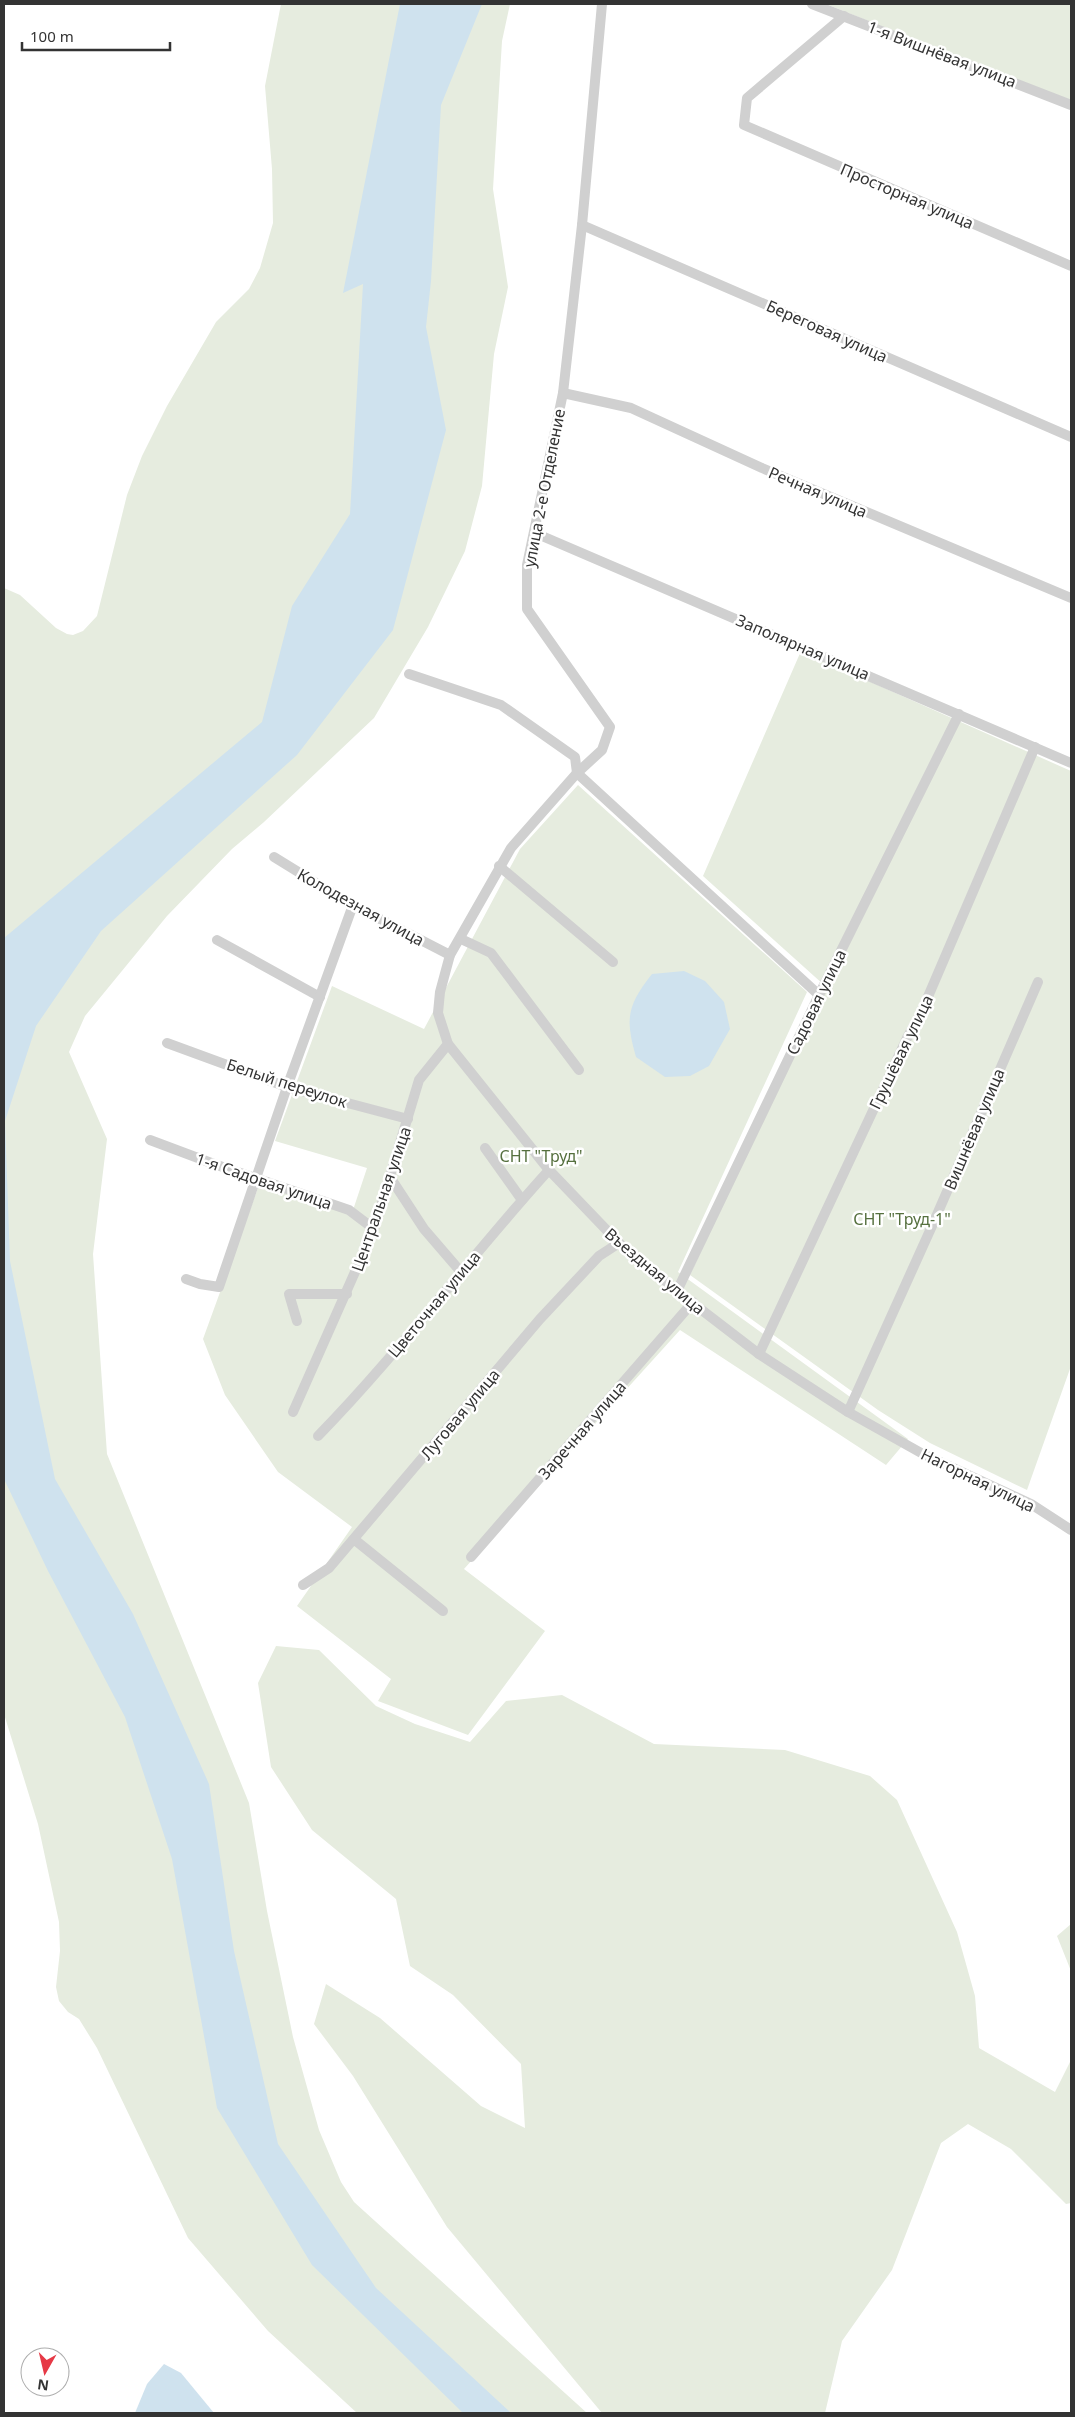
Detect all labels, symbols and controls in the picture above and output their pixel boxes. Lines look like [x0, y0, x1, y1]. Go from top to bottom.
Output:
street label: 1-я Вишнёвая улица [864, 15, 1020, 93]
scale bar [22, 20, 170, 52]
text: 100 m [30, 26, 74, 46]
street label: Просторная улица [837, 158, 977, 234]
street label: Береговая улица [763, 294, 891, 368]
street label: улица 2-е Отделение [518, 407, 570, 569]
street label: Речная улица [765, 461, 871, 523]
street label: Заполярная улица [733, 609, 873, 685]
street label: Колодезная улица [294, 863, 428, 951]
street label: Садовая улица [781, 945, 851, 1059]
street label: Грушёвая улица [864, 991, 938, 1113]
street label: Белый переулок [224, 1053, 351, 1113]
street label: Вишнёвая улица [938, 1065, 1010, 1193]
street label: Центральная улица [346, 1123, 416, 1275]
park label: СНТ "Труд" [499, 1145, 583, 1167]
street label: 1-я Садовая улица [193, 1147, 335, 1215]
park label: СНТ "Труд-1" [853, 1208, 951, 1230]
street label: Въездная улица [600, 1223, 710, 1319]
street label: Цветочная улица [383, 1246, 485, 1362]
street label: Луговая улица [415, 1364, 505, 1464]
street label: Заречная улица [533, 1376, 631, 1484]
street label: Нагорная улица [917, 1443, 1039, 1517]
north arrow [20, 2347, 70, 2397]
text: N [36, 2375, 50, 2396]

